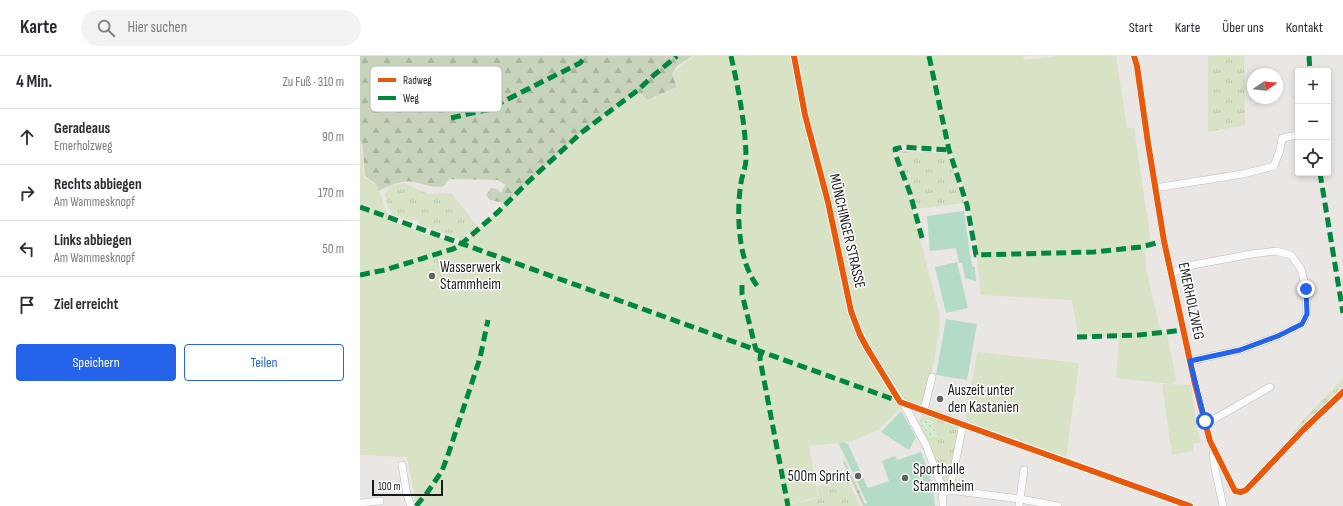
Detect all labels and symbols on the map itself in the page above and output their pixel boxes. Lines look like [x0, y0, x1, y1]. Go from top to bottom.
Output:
legend [370, 66, 502, 112]
north arrow [1247, 68, 1283, 104]
text: Radweg [403, 74, 432, 87]
text: Weg [403, 92, 419, 105]
street label: MÜNCHINGER STRASSE [825, 172, 869, 290]
place label: Wasserwerk Stammheim [440, 258, 501, 294]
street label: EMERHOLZWEG [1174, 261, 1208, 341]
marker: Wasserwerk Stammheim [427, 271, 437, 281]
route end [1297, 280, 1315, 298]
place label: Auszeit unter den Kastanien [947, 381, 1019, 417]
marker: Auszeit unter den Kastanien [935, 394, 945, 404]
route start [1196, 412, 1214, 430]
place label: Sporthalle Stammheim [913, 460, 974, 496]
place label: 500m Sprint [788, 467, 850, 486]
marker: 500m Sprint [853, 471, 863, 481]
marker: Sporthalle Stammheim [900, 473, 910, 483]
scale bar [372, 478, 443, 497]

